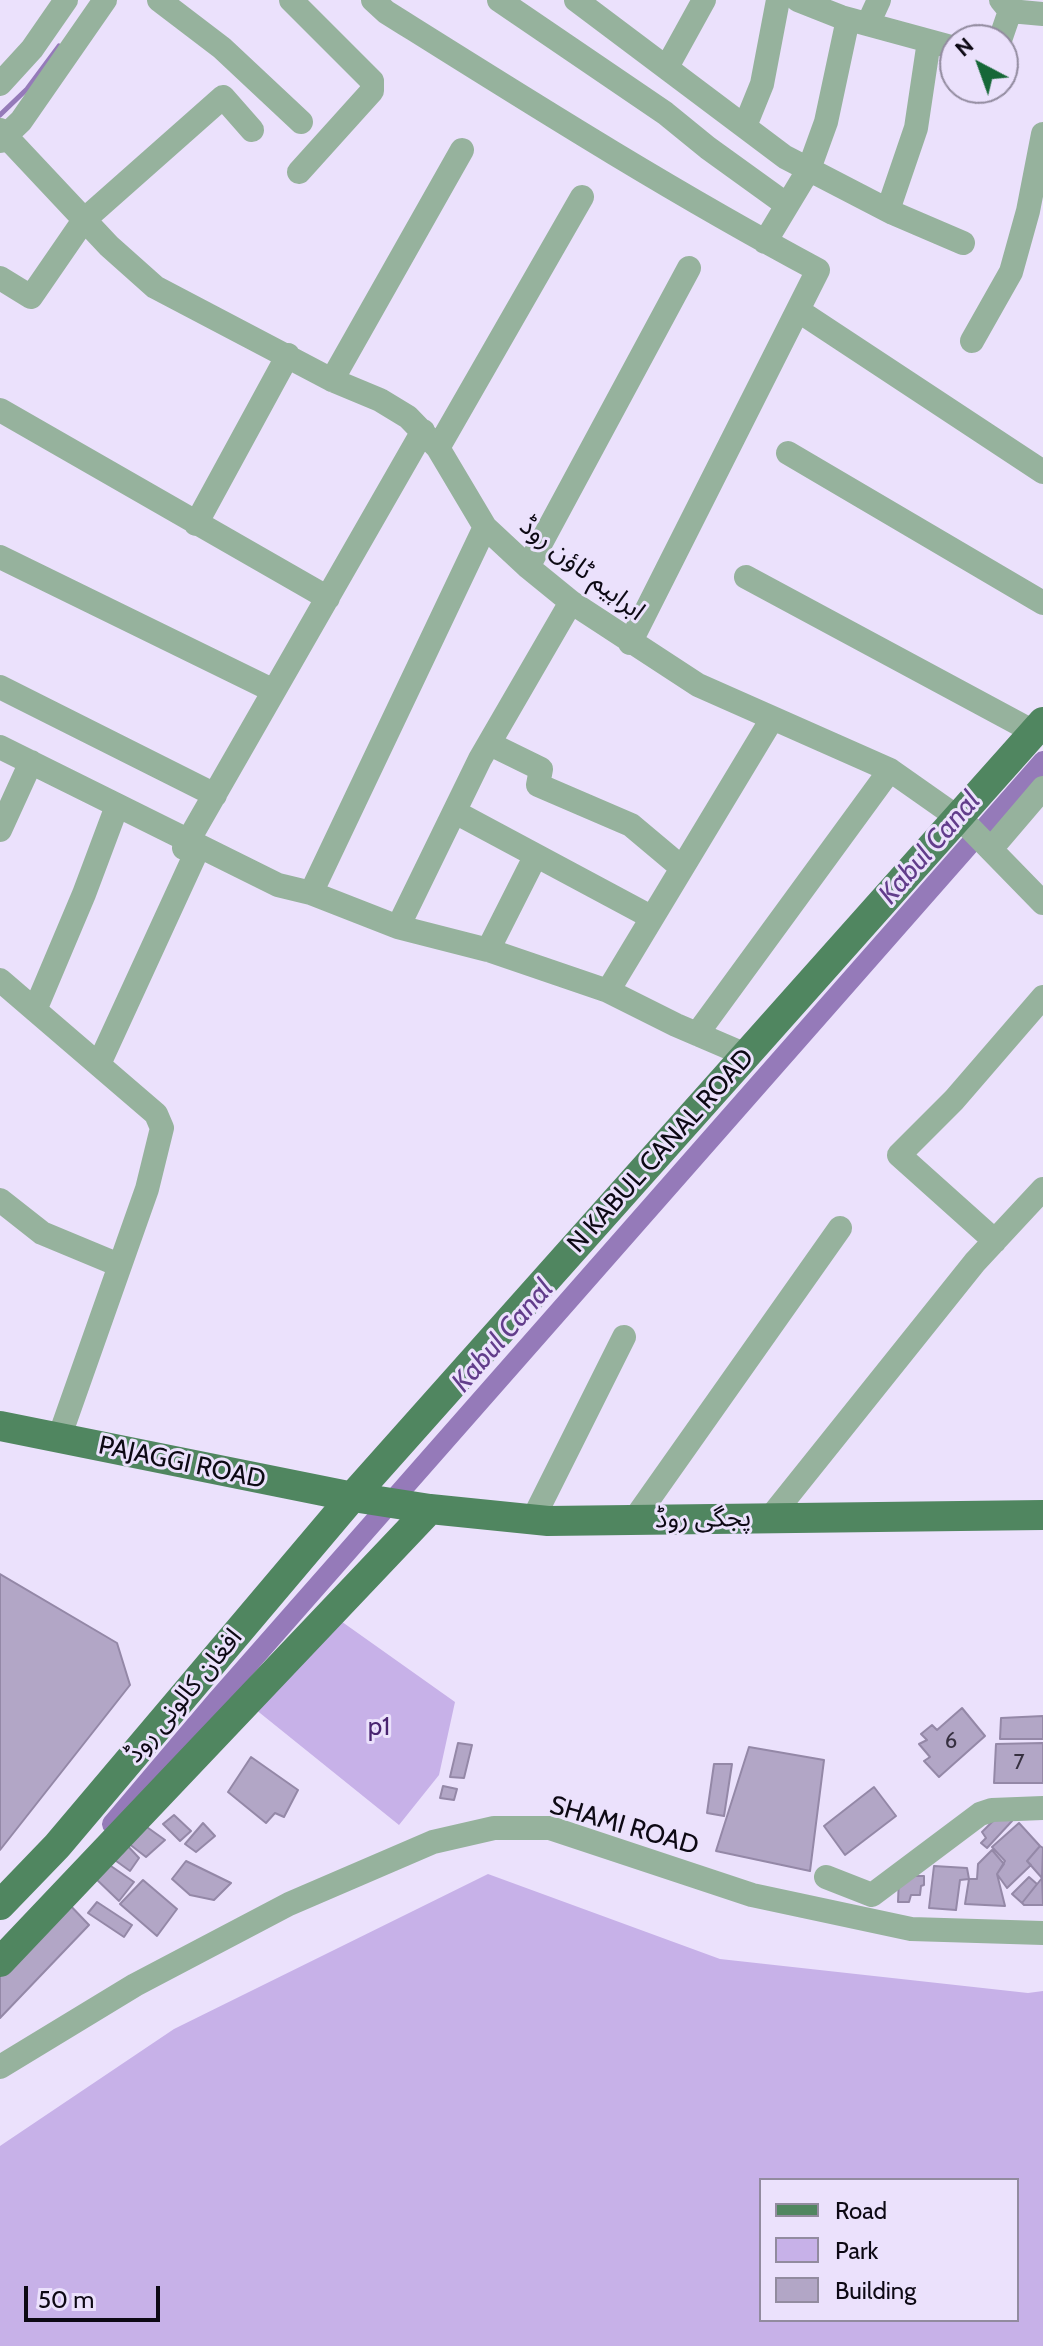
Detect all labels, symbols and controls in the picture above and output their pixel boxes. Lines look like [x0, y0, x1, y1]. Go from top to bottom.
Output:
north arrow [939, 24, 1019, 104]
text: N [950, 32, 979, 62]
street label: ابراہیم ٹاؤن روڈ [513, 510, 651, 628]
water label: Kabul Canal [872, 785, 988, 911]
street label: N KABUL CANAL ROAD [561, 1043, 761, 1259]
water label: Kabul Canal [445, 1273, 561, 1399]
street label: PAJAGGI ROAD [96, 1430, 268, 1496]
street label: پجگی روڈ [655, 1503, 751, 1535]
street label: افغان کالونی روڈ [119, 1623, 249, 1769]
park label: p1 [368, 1711, 390, 1743]
house number: 6 [945, 1729, 957, 1755]
house number: 7 [1013, 1750, 1025, 1776]
street label: SHAMI ROAD [546, 1790, 702, 1862]
legend [759, 2178, 1019, 2322]
text: Road [835, 2196, 887, 2225]
text: Park [835, 2236, 878, 2265]
scale bar [28, 2270, 164, 2320]
text: Building [835, 2276, 916, 2305]
text: 50 m [38, 2285, 94, 2314]

